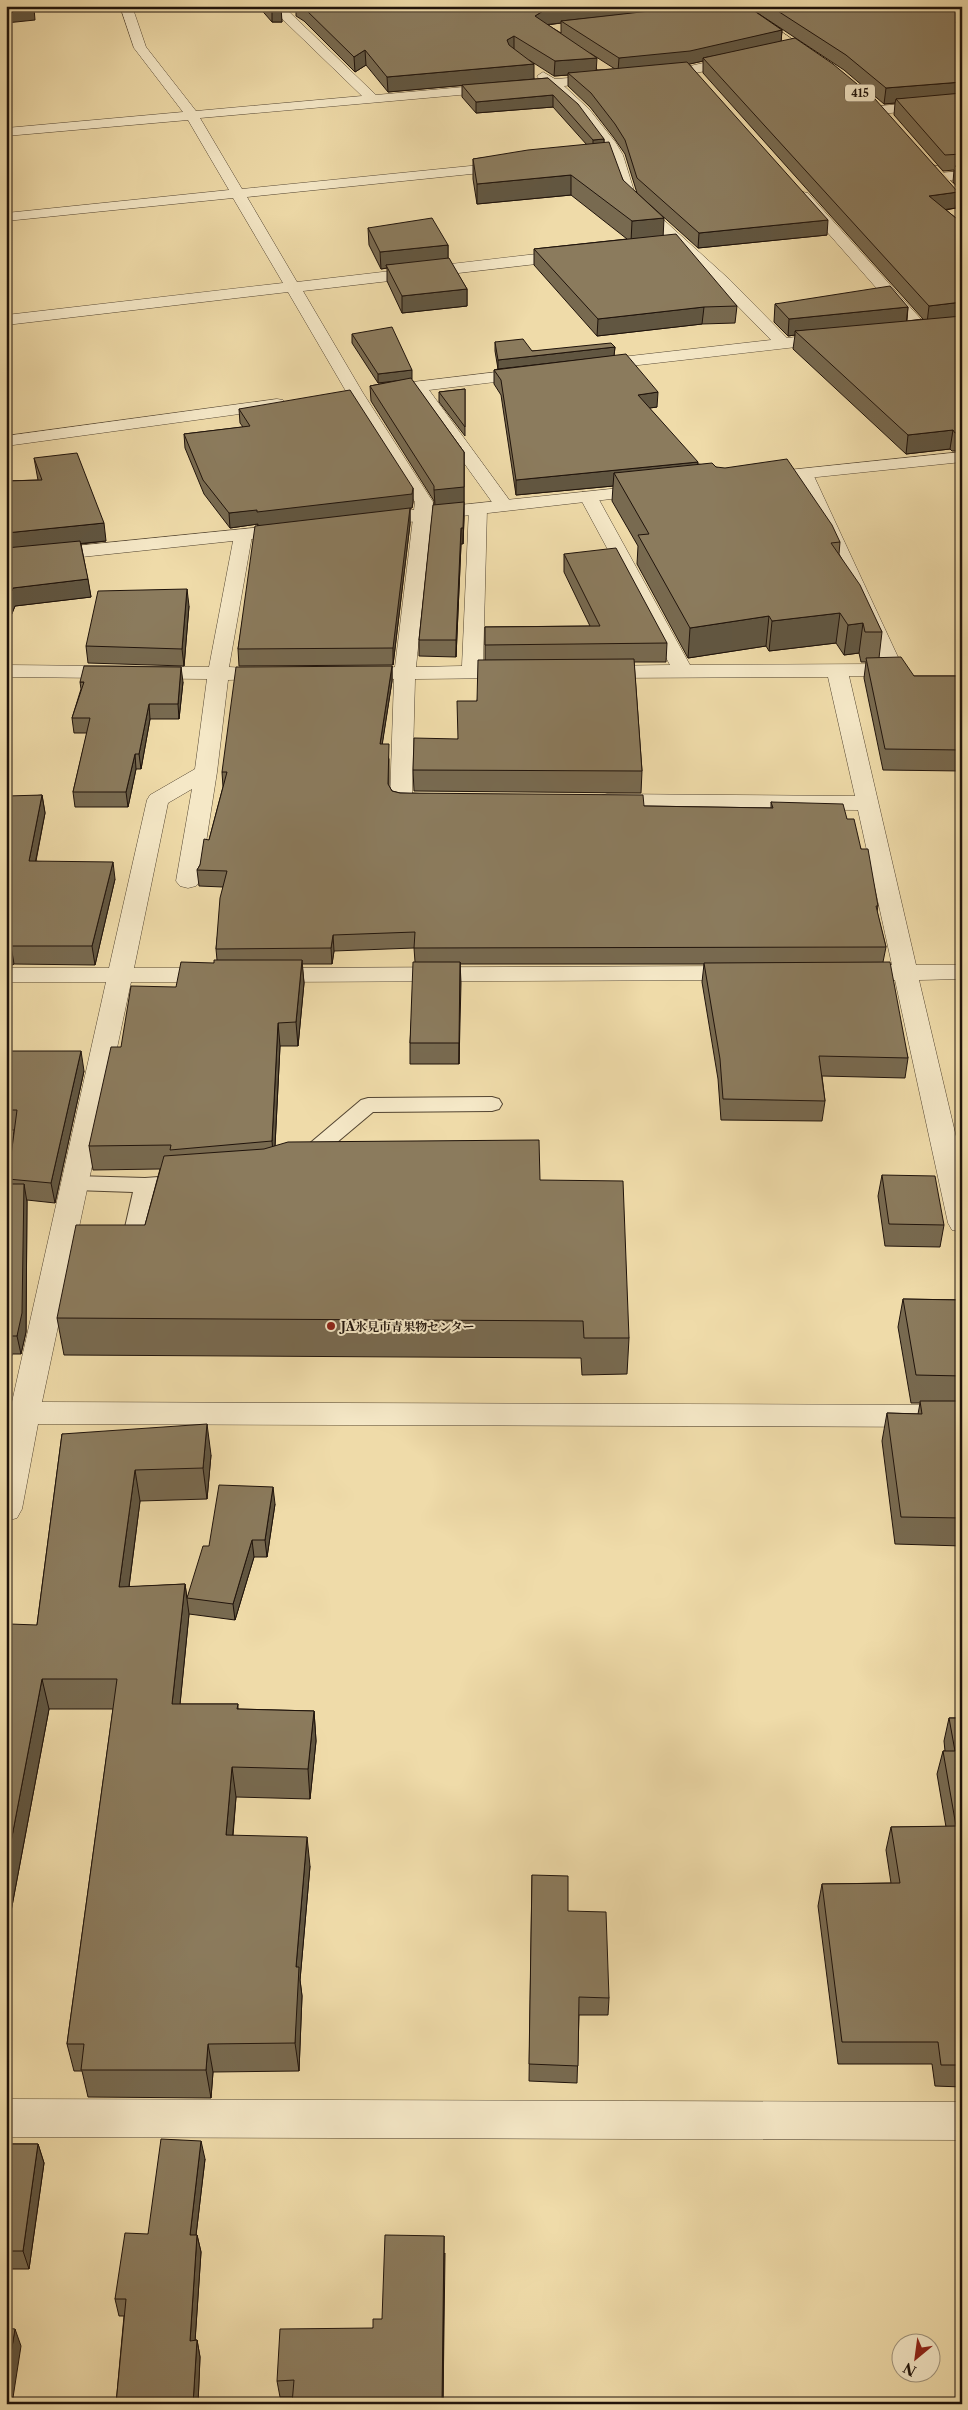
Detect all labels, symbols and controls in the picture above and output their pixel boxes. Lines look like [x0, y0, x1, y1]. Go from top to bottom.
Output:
road number: 415 [845, 85, 875, 102]
place label: JA氷見市青果物センター [339, 1319, 475, 1334]
marker: JA氷見市青果物センター [325, 1320, 337, 1332]
north arrow [890, 2332, 940, 2382]
text: N [900, 2359, 919, 2380]

